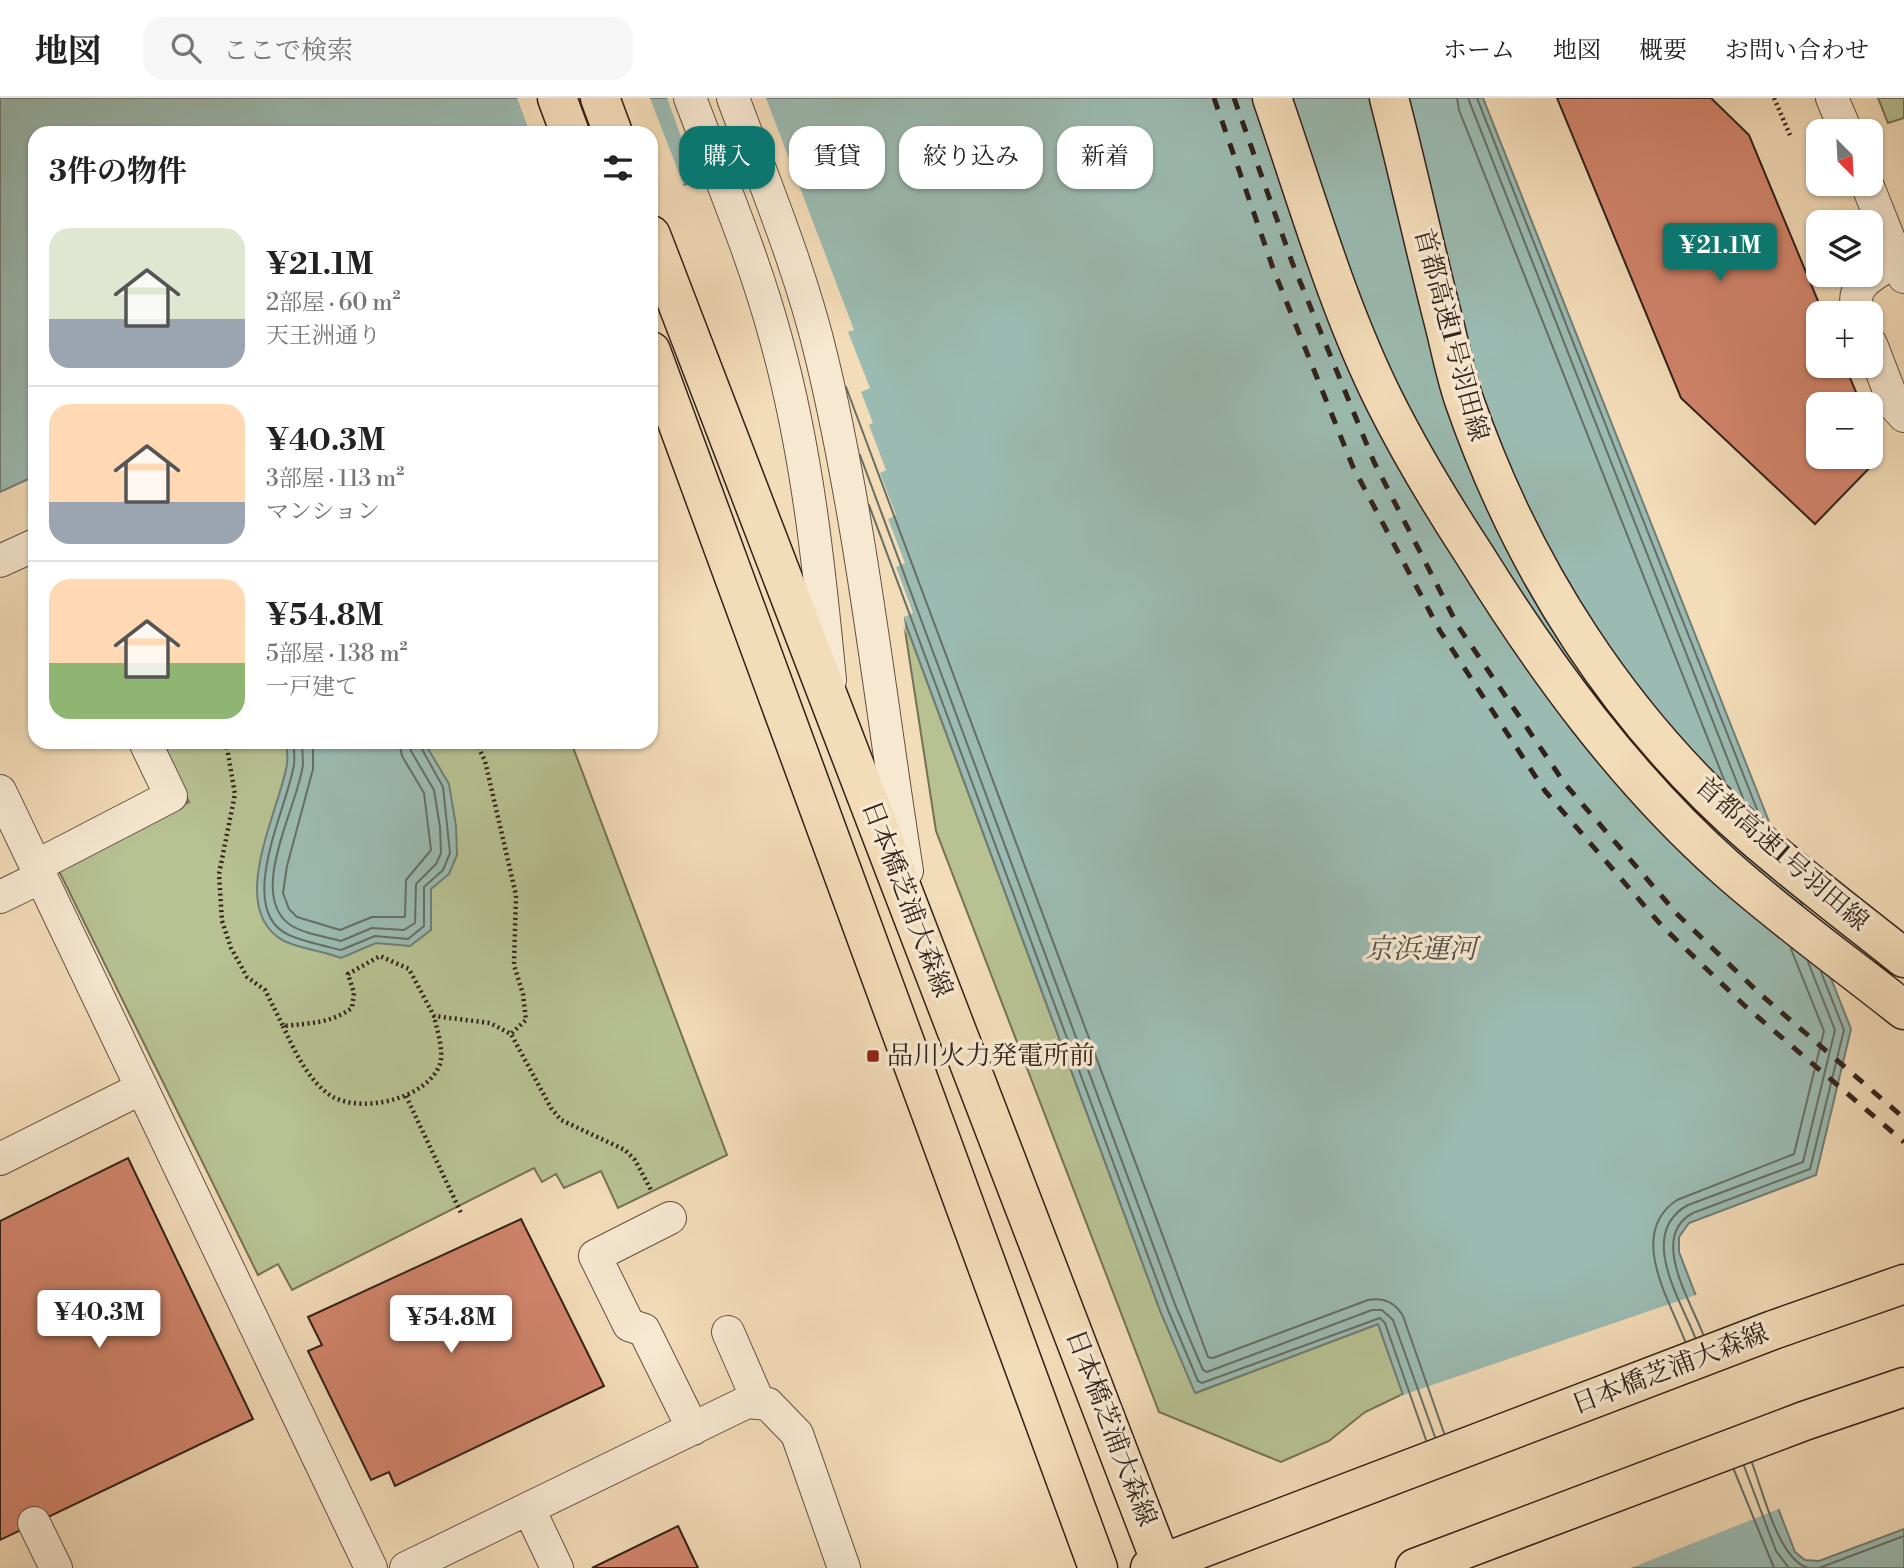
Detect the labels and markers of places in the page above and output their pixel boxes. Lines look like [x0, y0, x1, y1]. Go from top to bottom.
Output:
pin: ¥21.1M [1663, 223, 1777, 283]
place label: 品川火力発電所前 [887, 1040, 1095, 1072]
marker: 品川火力発電所前 [865, 1048, 881, 1064]
pin: ¥40.3M [42, 1290, 156, 1350]
pin: ¥54.8M [394, 1296, 508, 1355]

